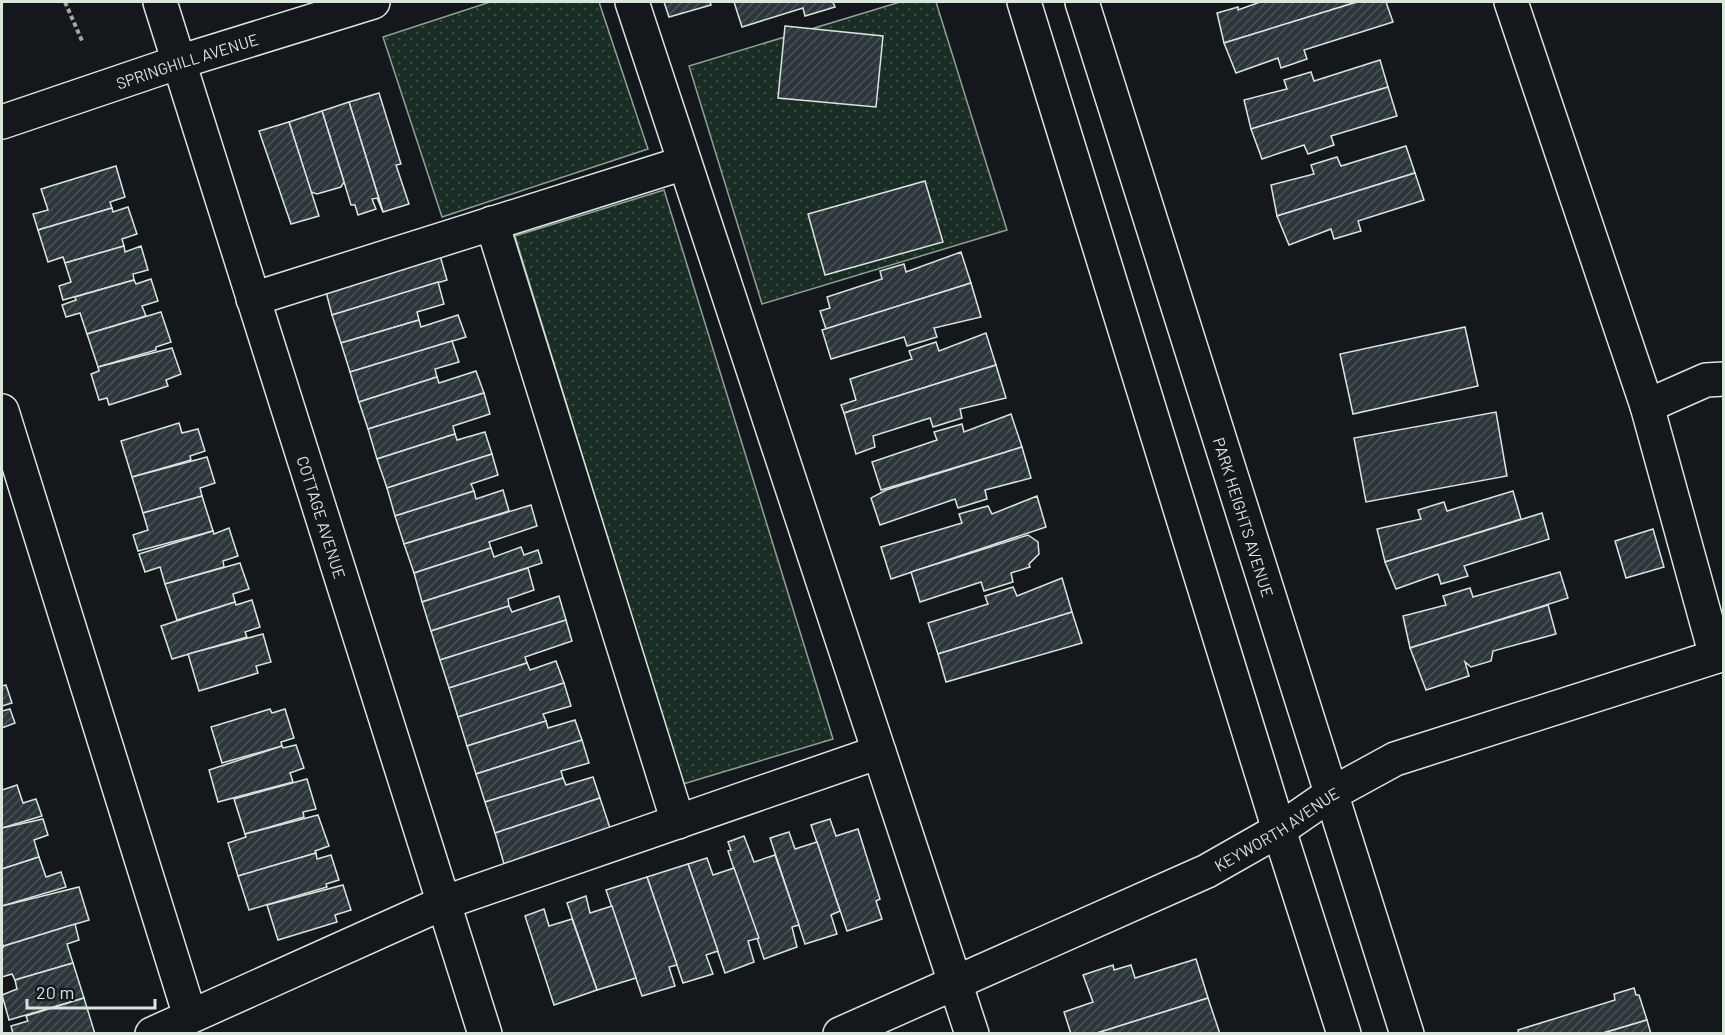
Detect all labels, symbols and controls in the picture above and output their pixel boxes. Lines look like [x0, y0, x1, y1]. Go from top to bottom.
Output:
street label: SPRINGHILL AVENUE [113, 29, 260, 92]
street label: PARK HEIGHTS AVENUE [1210, 435, 1278, 599]
street label: COTTAGE AVENUE [294, 453, 350, 581]
street label: KEYWORTH AVENUE [1211, 782, 1342, 874]
scale bar [27, 972, 154, 1010]
text: 20 m [36, 981, 74, 1003]

